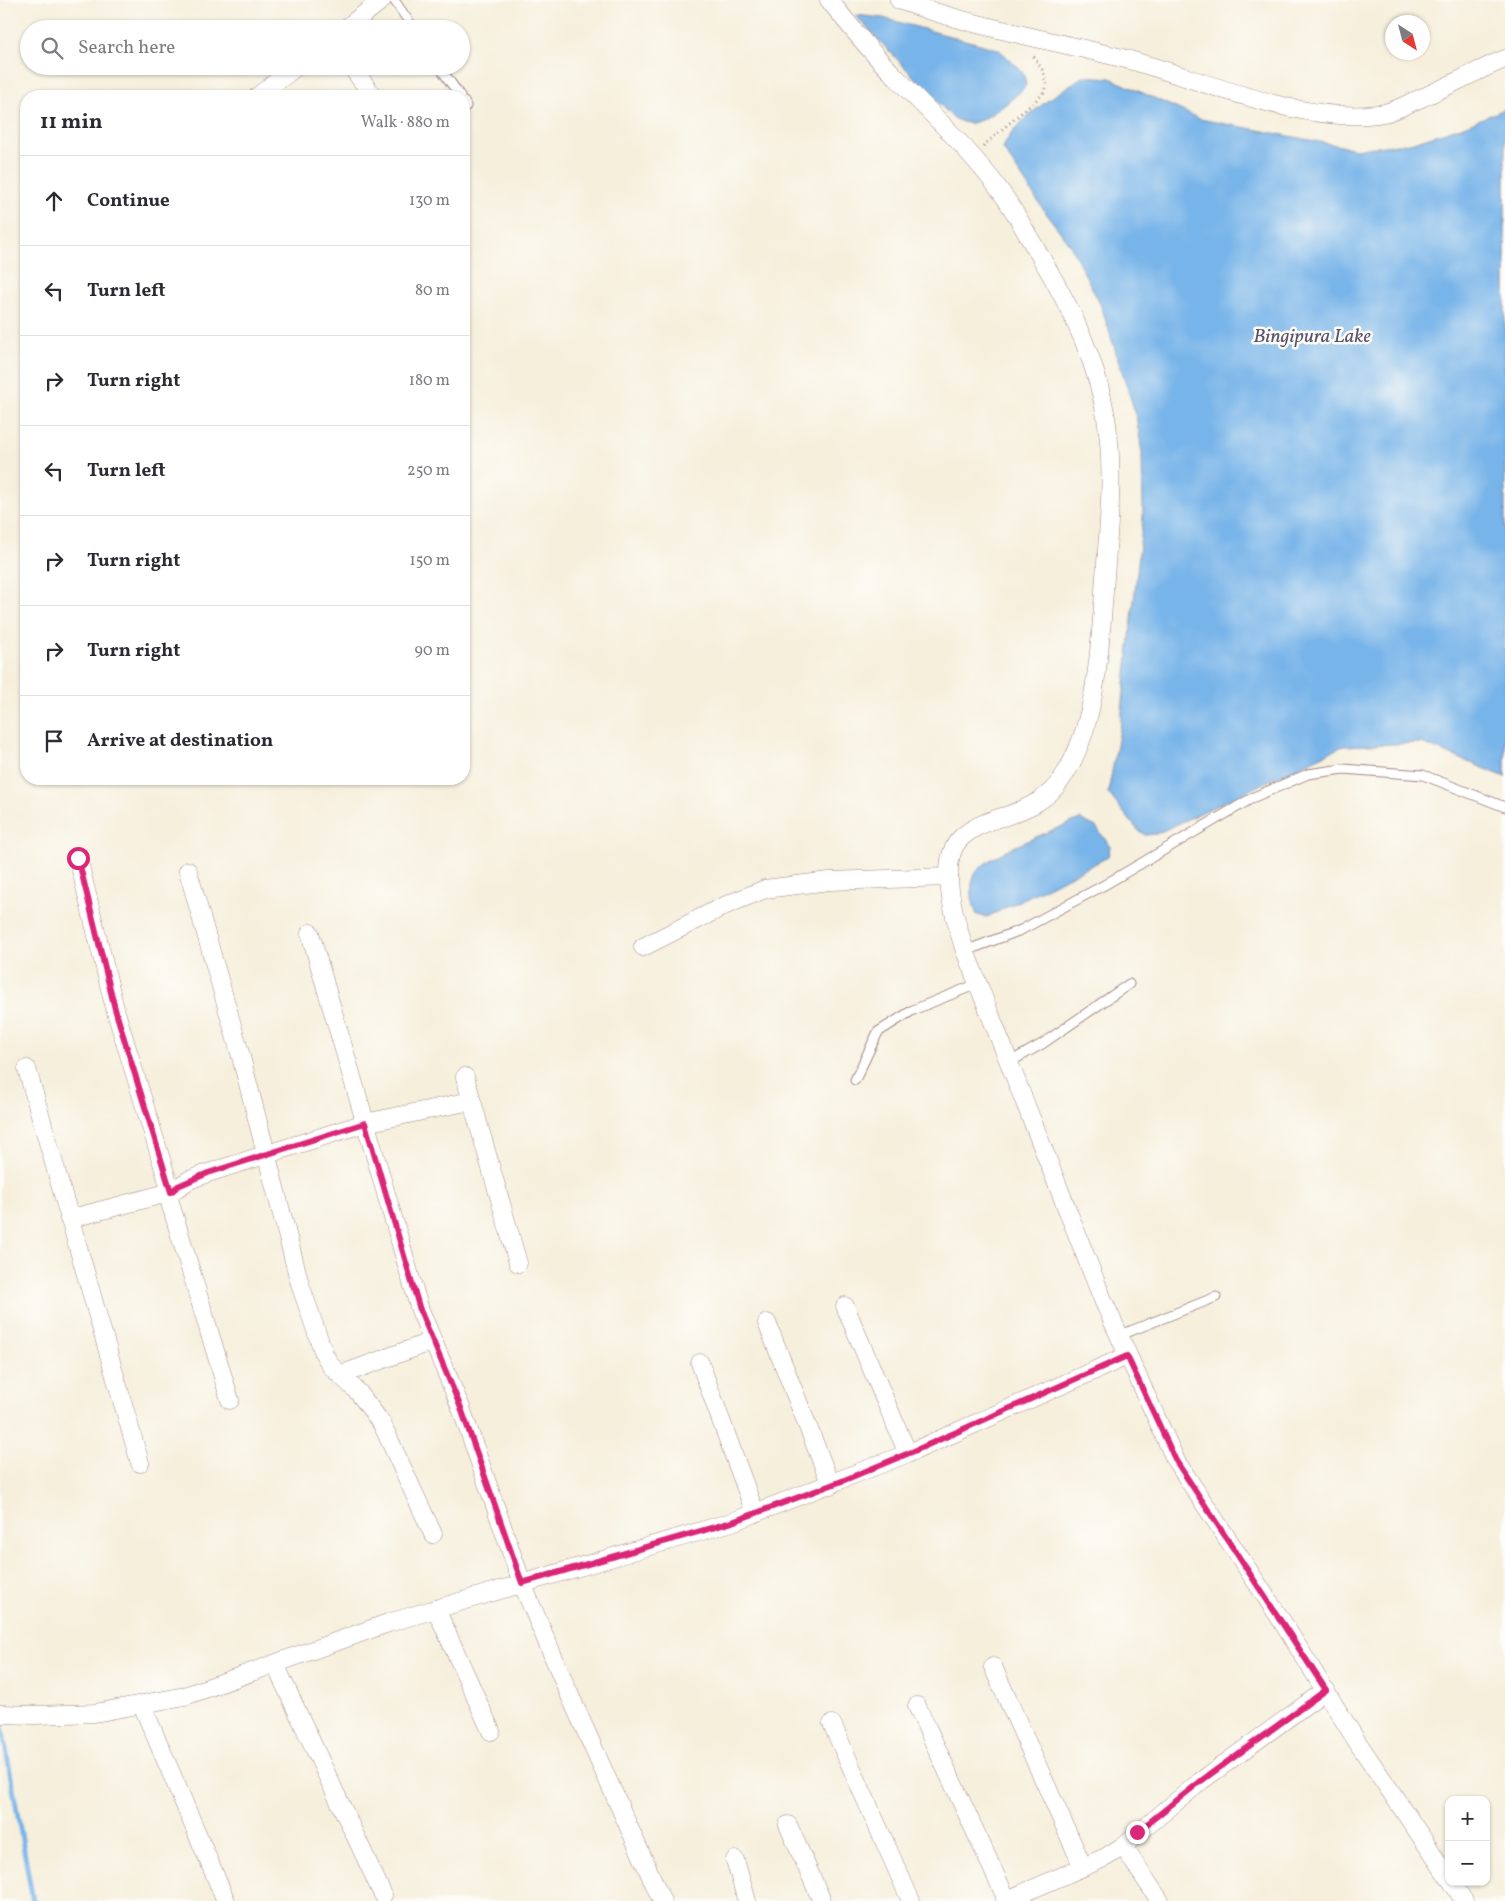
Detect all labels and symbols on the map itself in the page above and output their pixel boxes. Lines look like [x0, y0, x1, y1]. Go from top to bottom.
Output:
north arrow [1385, 15, 1430, 60]
water label: Bingipura Lake [1253, 323, 1371, 351]
route start [67, 847, 90, 870]
route end [1126, 1821, 1149, 1844]

